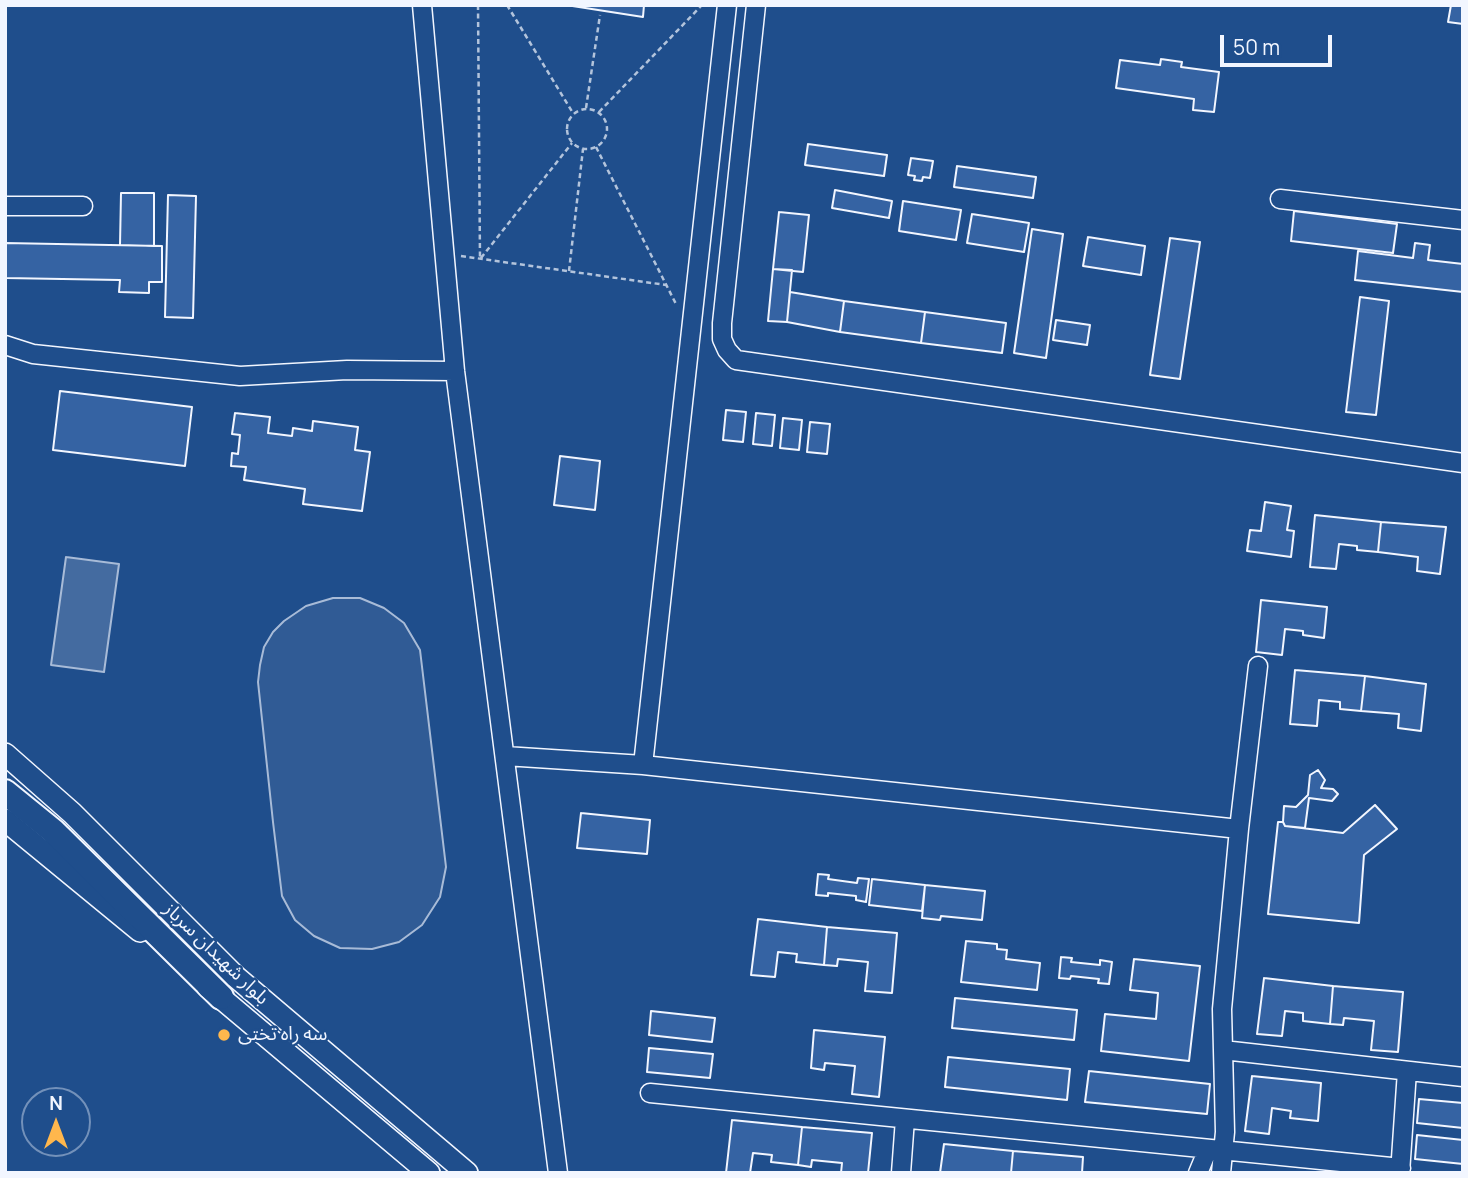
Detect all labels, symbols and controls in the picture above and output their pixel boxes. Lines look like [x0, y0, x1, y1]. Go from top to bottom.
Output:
scale bar [1223, 21, 1335, 65]
text: 50 m [1233, 33, 1280, 61]
street label: بلوار شهیدان سرباز [159, 898, 273, 1010]
place label: سه راه تختی [238, 1024, 327, 1046]
marker: سه راه تختی [216, 1027, 232, 1043]
north arrow [21, 1087, 91, 1157]
text: N [49, 1090, 63, 1116]

